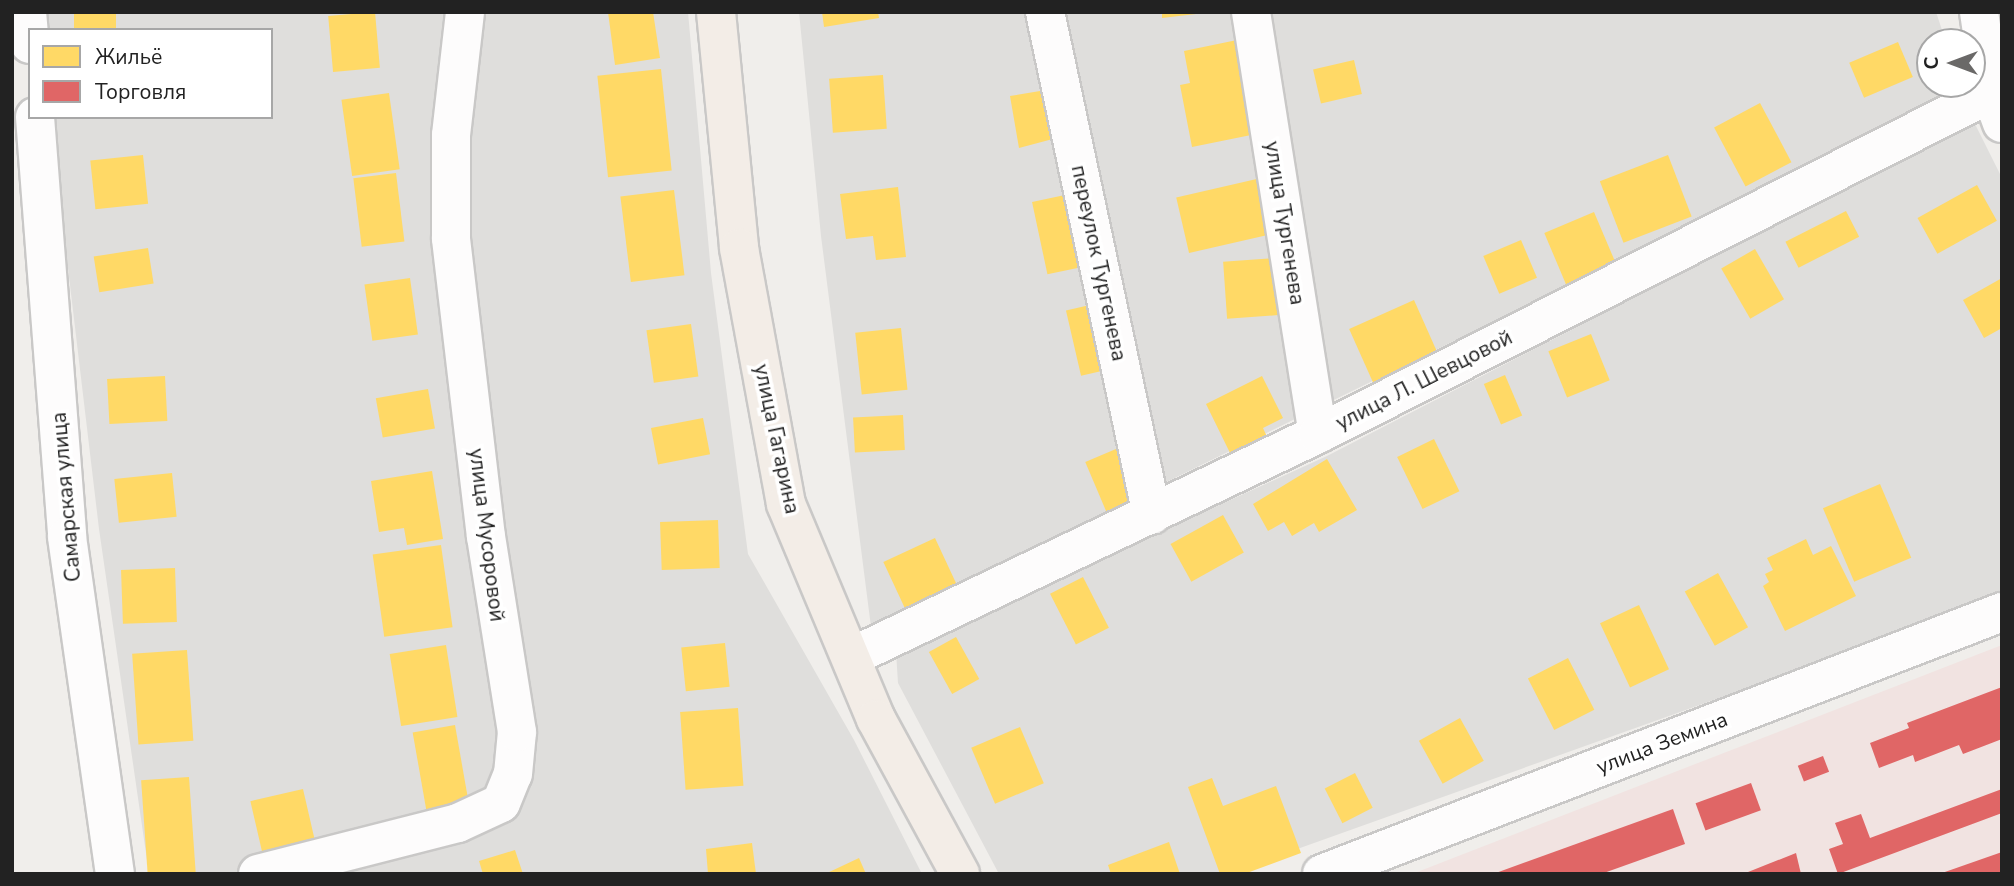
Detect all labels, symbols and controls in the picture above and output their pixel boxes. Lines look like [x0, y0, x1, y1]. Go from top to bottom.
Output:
legend [28, 28, 273, 119]
north arrow [1916, 28, 1986, 98]
text: Жильё [95, 43, 162, 71]
text: С [1919, 57, 1945, 69]
text: Торговля [95, 78, 186, 106]
street label: улица Тургенева [1260, 139, 1310, 307]
street label: переулок Тургенева [1066, 163, 1132, 363]
street label: улица Л. Шевцовой [1332, 325, 1516, 435]
street label: улица Гагарина [749, 362, 805, 516]
street label: Самарская улица [46, 411, 86, 583]
street label: улица Мусоровой [464, 447, 510, 623]
street label: улица Земина [1593, 706, 1731, 780]

